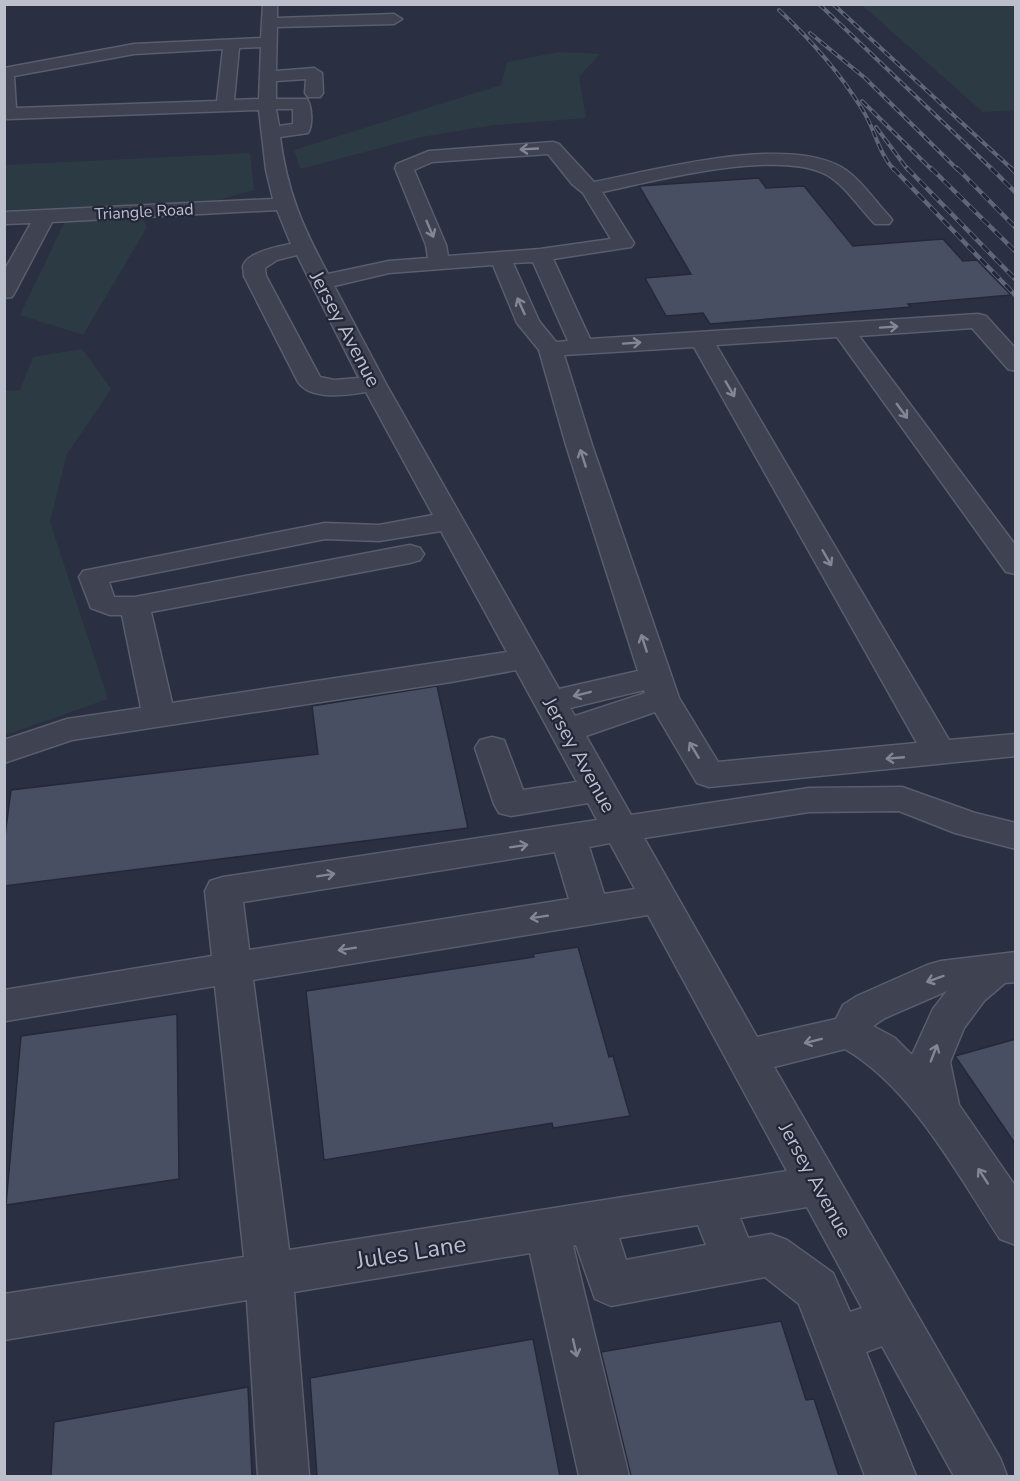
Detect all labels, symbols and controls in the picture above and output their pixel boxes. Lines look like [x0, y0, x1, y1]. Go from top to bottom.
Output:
one-way arrow [520, 144, 540, 155]
street label: Triangle Road [94, 198, 194, 226]
one-way arrow [425, 220, 436, 238]
street label: Jersey Avenue [303, 265, 387, 392]
one-way arrow [515, 297, 526, 315]
one-way arrow [879, 321, 899, 332]
one-way arrow [621, 338, 641, 349]
one-way arrow [725, 380, 736, 398]
one-way arrow [896, 402, 909, 418]
one-way arrow [577, 449, 588, 468]
one-way arrow [822, 550, 834, 567]
one-way arrow [638, 634, 649, 653]
one-way arrow [573, 689, 592, 701]
street label: Jersey Avenue [536, 692, 622, 817]
one-way arrow [687, 742, 699, 759]
one-way arrow [885, 753, 905, 764]
one-way arrow [508, 840, 528, 851]
one-way arrow [316, 869, 335, 880]
one-way arrow [530, 912, 549, 923]
one-way arrow [337, 944, 357, 955]
one-way arrow [927, 974, 945, 985]
one-way arrow [804, 1035, 823, 1047]
one-way arrow [929, 1044, 940, 1062]
street label: Jersey Avenue [772, 1117, 858, 1242]
one-way arrow [977, 1168, 989, 1185]
street label: Jules Lane [353, 1228, 468, 1277]
one-way arrow [569, 1338, 581, 1357]

